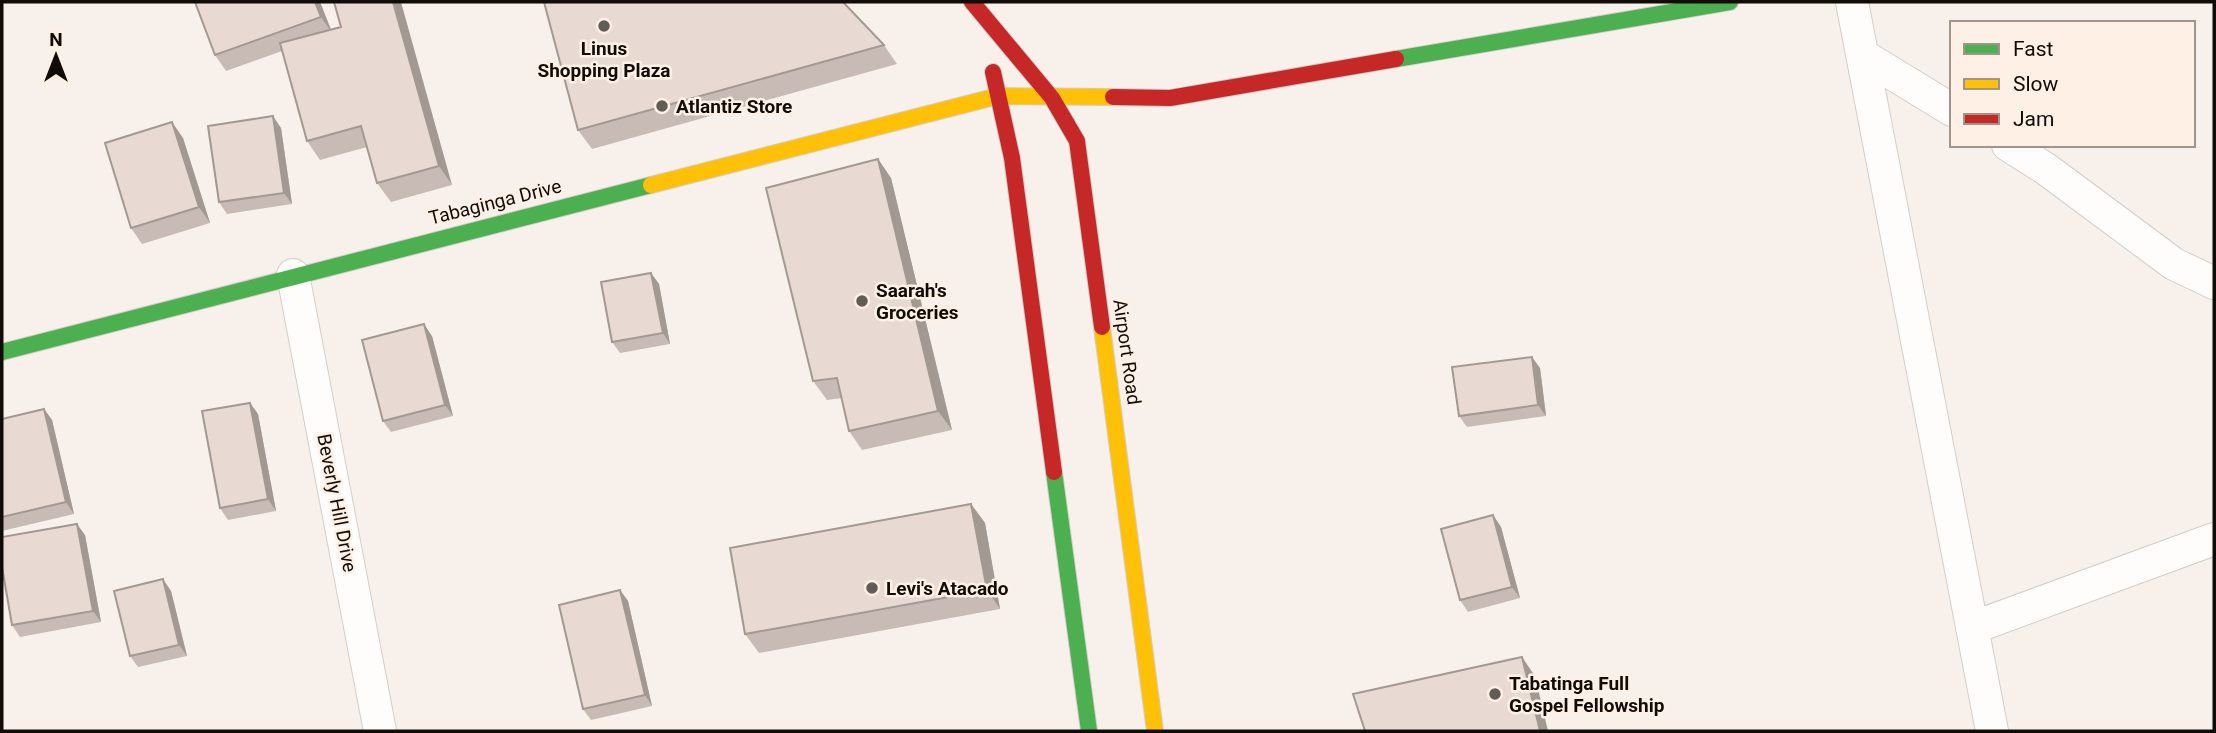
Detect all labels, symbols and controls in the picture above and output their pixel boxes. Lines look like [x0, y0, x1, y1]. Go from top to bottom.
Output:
marker: Linus Shopping Plaza [596, 18, 612, 34]
north arrow [21, 21, 91, 91]
legend [1950, 21, 2195, 147]
text: N [49, 28, 63, 51]
place label: Linus Shopping Plaza [538, 37, 670, 82]
text: Fast [2013, 37, 2054, 61]
text: Slow [2013, 72, 2059, 96]
place label: Atlantiz Store [676, 95, 792, 118]
marker: Atlantiz Store [654, 98, 670, 114]
text: Jam [2013, 107, 2054, 131]
street label: Tabaginga Drive [426, 174, 564, 230]
place label: Saarah's Groceries [876, 279, 959, 324]
marker: Saarah's Groceries [854, 293, 870, 309]
street label: Airport Road [1108, 298, 1146, 406]
street label: Beverly Hill Drive [312, 432, 362, 574]
place label: Levi's Atacado [886, 577, 1009, 600]
marker: Levi's Atacado [864, 580, 880, 596]
place label: Tabatinga Full Gospel Fellowship [1509, 672, 1665, 717]
marker: Tabatinga Full Gospel Fellowship [1487, 686, 1503, 702]

